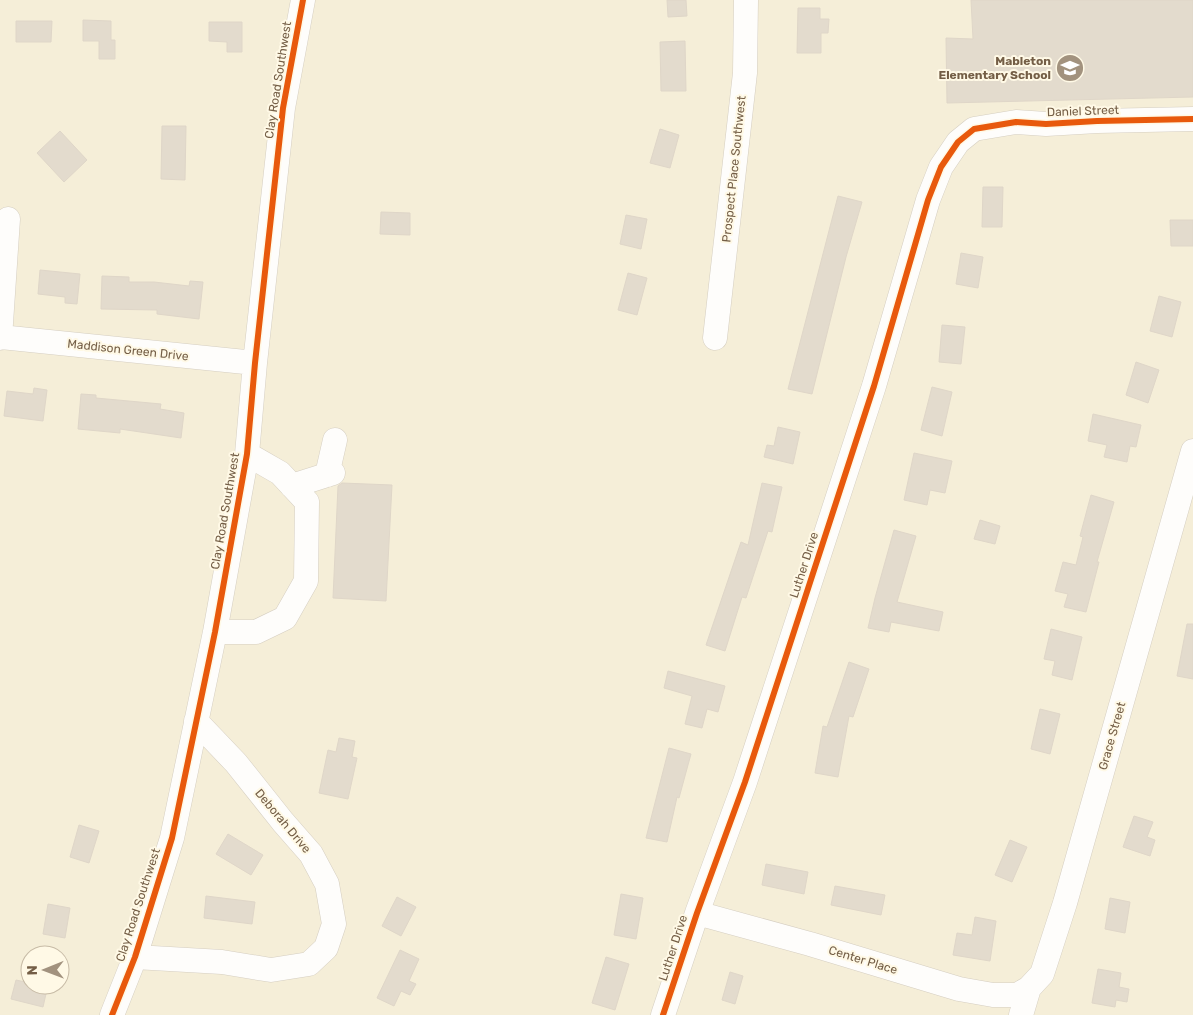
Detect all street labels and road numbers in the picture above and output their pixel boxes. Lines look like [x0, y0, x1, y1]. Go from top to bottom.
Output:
street label: Clay Road Southwest [262, 20, 294, 140]
street label: Prospect Place Southwest [719, 95, 749, 243]
street label: Daniel Street [1047, 103, 1120, 119]
street label: Maddison Green Drive [67, 337, 190, 363]
street label: Clay Road Southwest [208, 451, 242, 571]
street label: Luther Drive [787, 530, 821, 600]
street label: Grace Street [1096, 700, 1128, 772]
street label: Deborah Drive [252, 786, 314, 856]
street label: Clay Road Southwest [113, 846, 163, 964]
street label: Luther Drive [656, 913, 690, 983]
street label: Center Place [827, 943, 899, 977]

